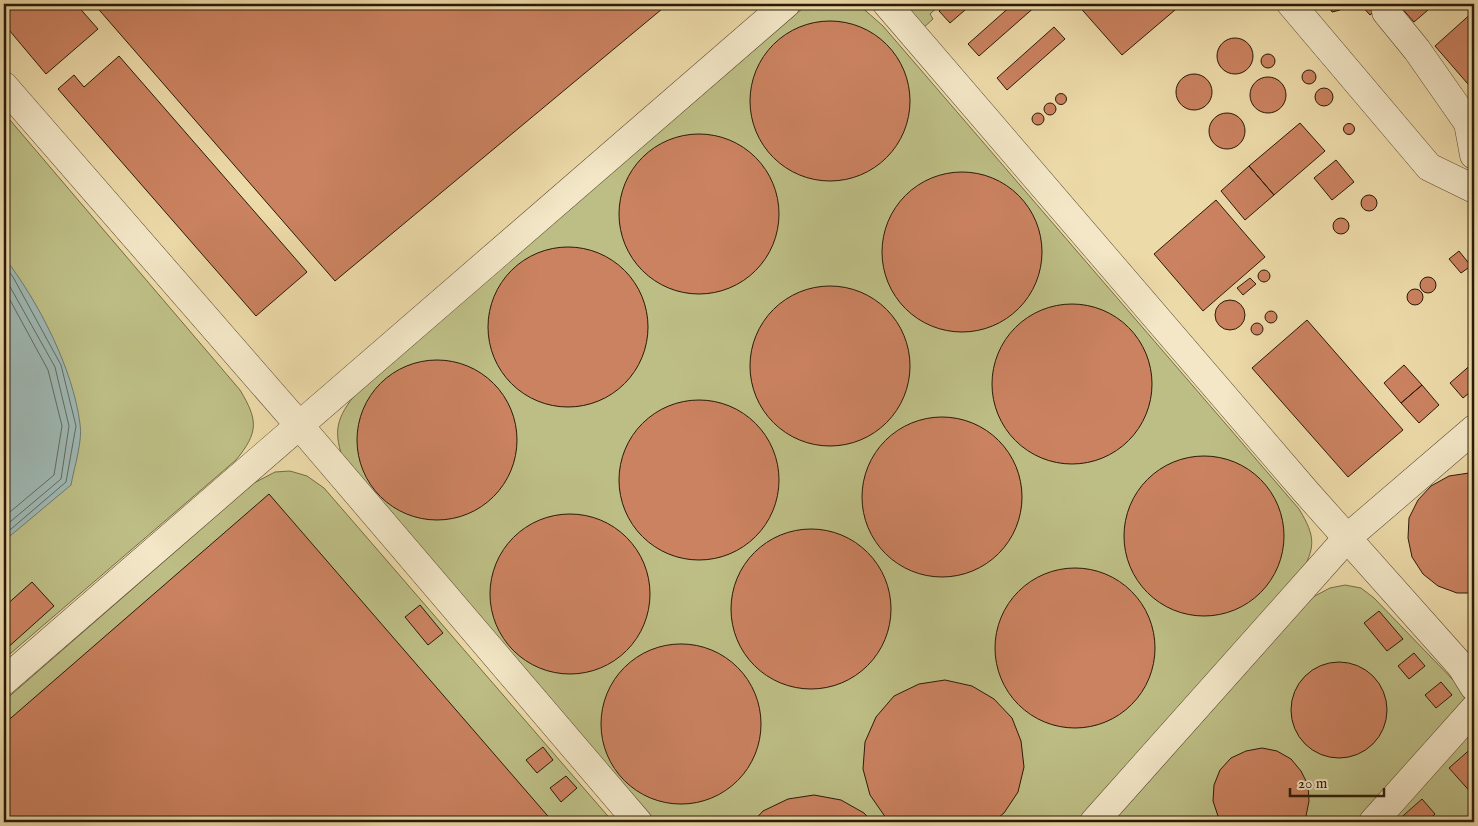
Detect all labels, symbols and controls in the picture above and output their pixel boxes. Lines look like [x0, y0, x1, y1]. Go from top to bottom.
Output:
scale bar [1290, 766, 1384, 798]
text: 20 m [1298, 774, 1328, 793]

